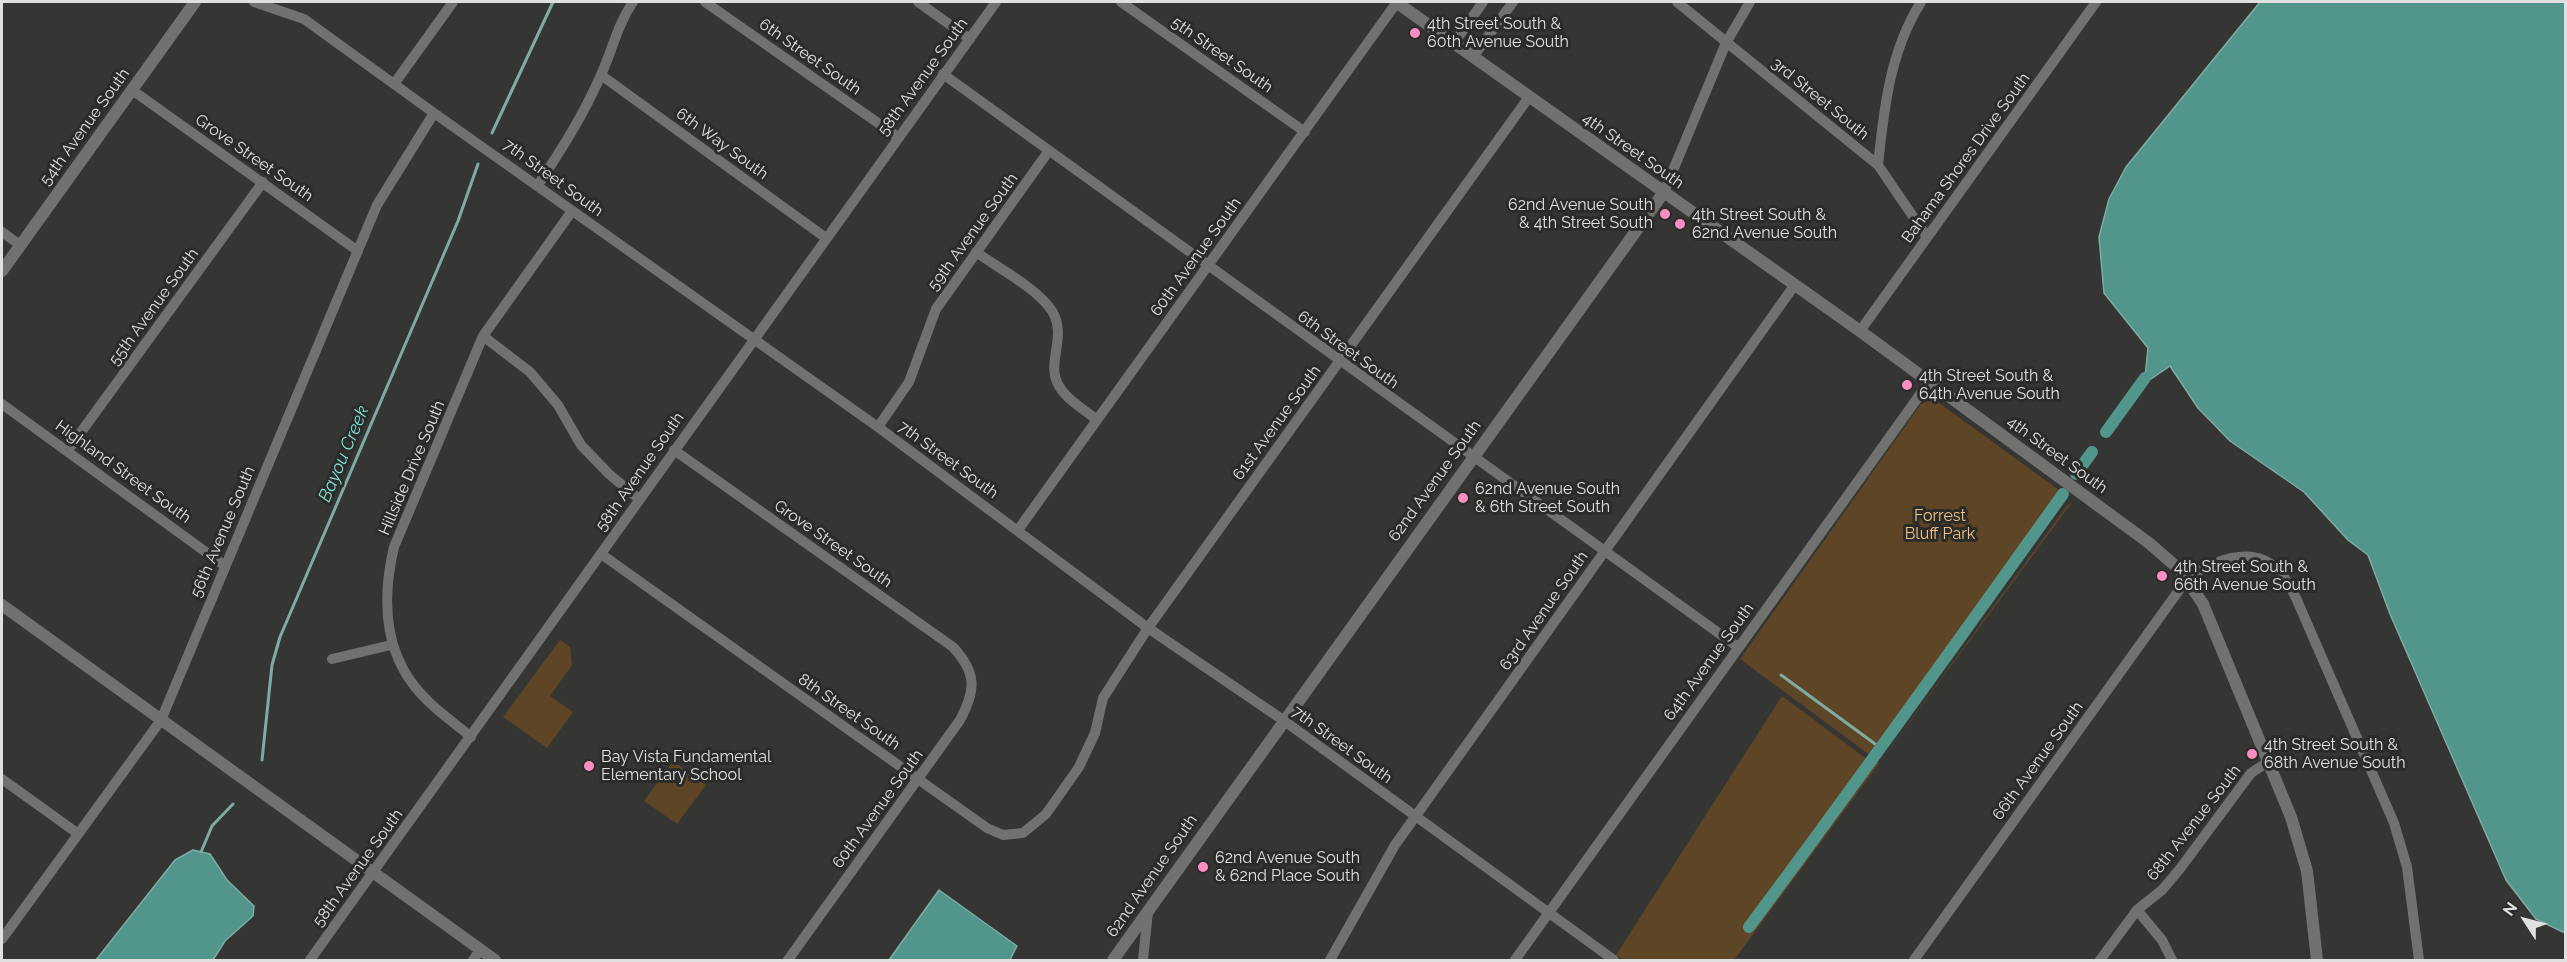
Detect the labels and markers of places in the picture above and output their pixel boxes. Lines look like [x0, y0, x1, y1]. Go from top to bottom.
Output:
place label: 4th Street South & 60th Avenue South [1427, 14, 1569, 52]
marker: 4th Street South & 60th Avenue South [1408, 26, 1422, 40]
place label: 62nd Avenue South & 4th Street South [1508, 195, 1653, 233]
place label: 4th Street South & 62nd Avenue South [1692, 205, 1837, 243]
marker: 62nd Avenue South & 4th Street South [1658, 207, 1672, 221]
marker: 4th Street South & 62nd Avenue South [1673, 217, 1687, 231]
place label: 4th Street South & 64th Avenue South [1919, 366, 2060, 404]
marker: 4th Street South & 64th Avenue South [1900, 378, 1914, 392]
place label: 62nd Avenue South & 6th Street South [1475, 479, 1620, 517]
marker: 62nd Avenue South & 6th Street South [1456, 491, 1470, 505]
place label: 4th Street South & 66th Avenue South [2174, 557, 2316, 595]
marker: 4th Street South & 66th Avenue South [2155, 569, 2169, 583]
place label: 4th Street South & 68th Avenue South [2264, 735, 2406, 773]
place label: Bay Vista Fundamental Elementary School [601, 747, 771, 785]
marker: 4th Street South & 68th Avenue South [2245, 747, 2259, 761]
marker: Bay Vista Fundamental Elementary School [582, 759, 596, 773]
place label: 62nd Avenue South & 62nd Place South [1215, 848, 1360, 886]
marker: 62nd Avenue South & 62nd Place South [1196, 860, 1210, 874]

